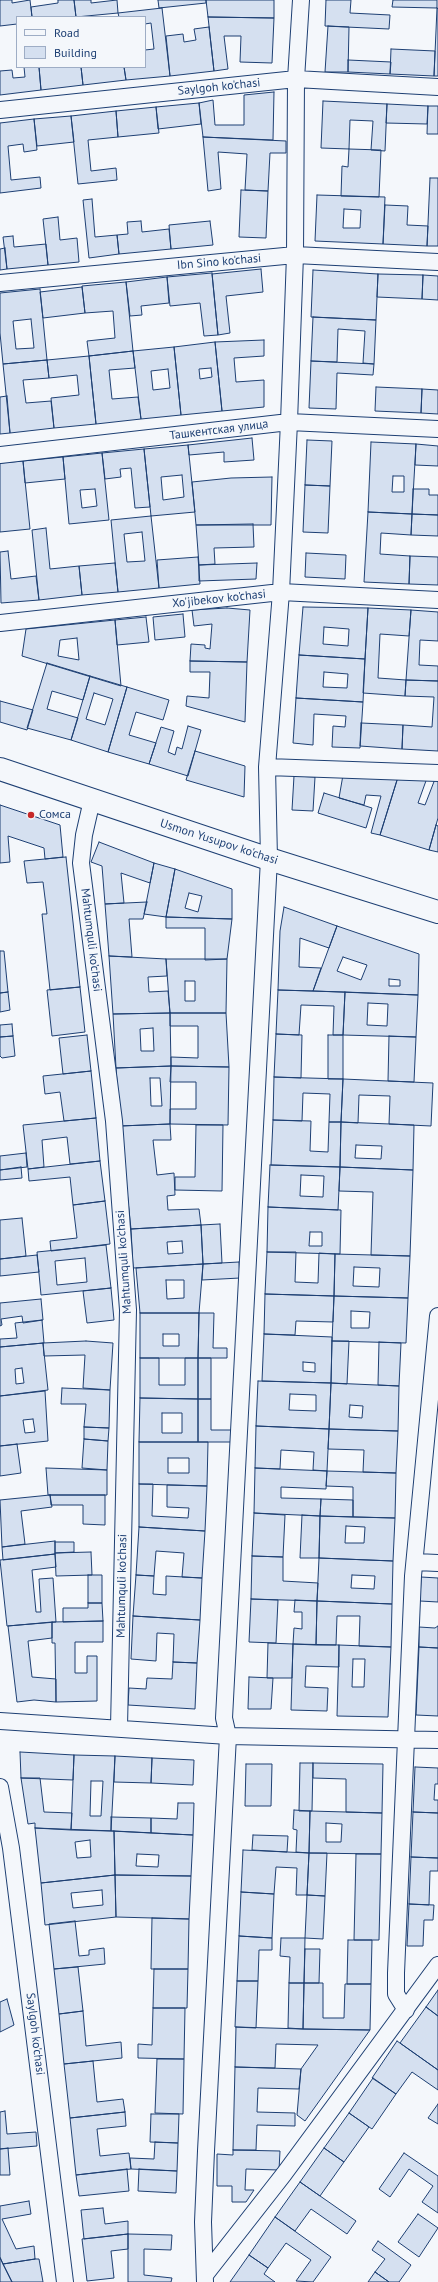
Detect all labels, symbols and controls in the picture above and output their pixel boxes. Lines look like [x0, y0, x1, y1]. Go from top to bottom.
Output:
legend [16, 16, 146, 68]
text: Road [54, 25, 79, 40]
text: Building [54, 45, 97, 60]
street label: Saylgoh ko'chasi [177, 75, 261, 99]
street label: Ibn Sino ko'chasi [176, 251, 262, 273]
street label: Ташкентская улица [169, 417, 269, 443]
street label: Xo'jibekov ko'chasi [171, 587, 267, 611]
place label: Сомса [39, 808, 71, 822]
marker: Сомса [26, 810, 36, 820]
street label: Usmon Yusupov ko'chasi [158, 816, 280, 868]
street label: Mahtumquli ko'chasi [78, 887, 104, 993]
street label: Mahtumquli ko'chasi [113, 1210, 135, 1314]
street label: Mahtumquli ko'chasi [114, 1534, 130, 1638]
street label: Saylgoh ko'chasi [23, 1992, 47, 2076]

